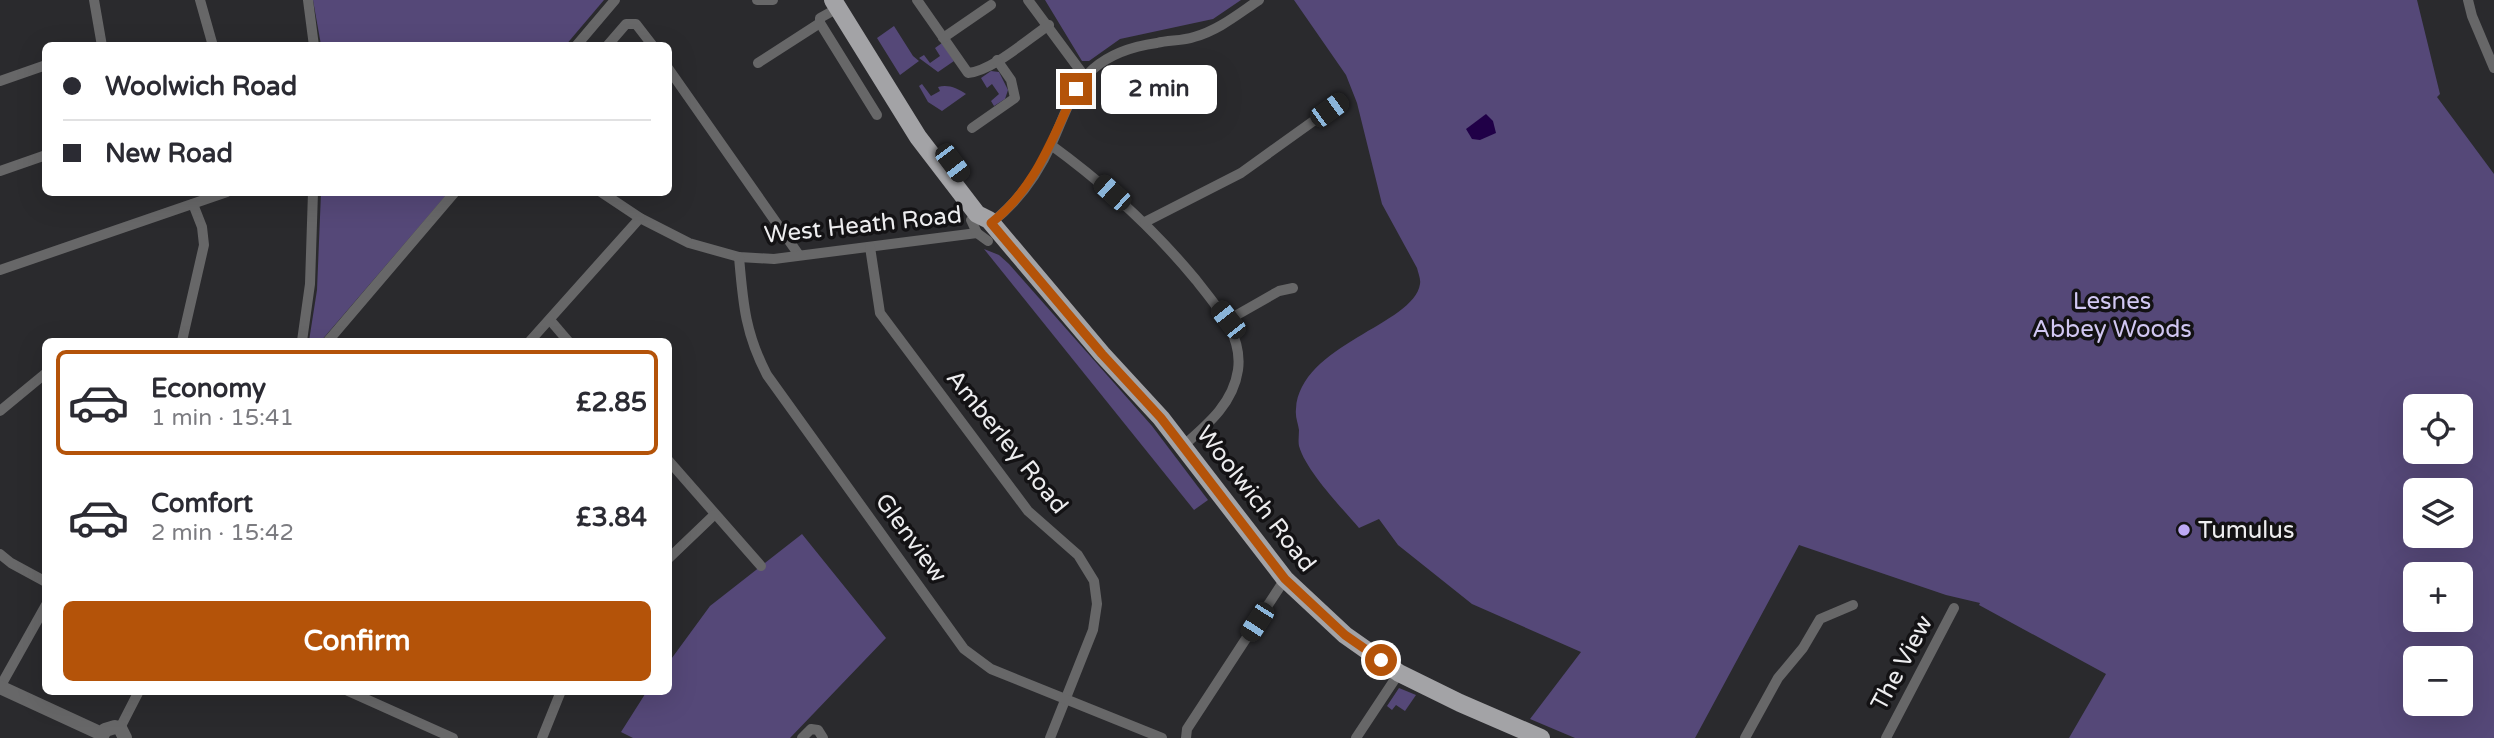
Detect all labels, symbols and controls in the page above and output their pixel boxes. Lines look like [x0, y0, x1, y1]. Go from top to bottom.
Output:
callout: 2 min [1100, 64, 1216, 114]
text: Woolwich Road [105, 71, 297, 102]
route end [1060, 73, 1092, 105]
text: 2 min [1128, 75, 1190, 103]
car [1306, 89, 1353, 131]
text: New Road [105, 138, 233, 169]
car [931, 140, 974, 186]
car [1090, 171, 1135, 215]
street label: West Heath Road [763, 200, 963, 250]
park label: Lesnes Abbey Woods [2032, 287, 2192, 344]
car [1207, 297, 1250, 343]
street label: Amberley Road [940, 364, 1074, 520]
icon: car [67, 371, 130, 434]
text: Economy [151, 373, 266, 404]
text: £2.85 [576, 387, 647, 418]
map controls [2403, 394, 2473, 716]
button: locate [2403, 394, 2473, 464]
text: 1 min · 15:41 [151, 404, 294, 432]
street label: Woolwich Road [1190, 420, 1322, 578]
button: layers [2403, 478, 2473, 548]
icon: car [67, 486, 130, 549]
text: Comfort [151, 488, 253, 519]
street label: Glenview [869, 488, 953, 588]
text: £3.84 [576, 502, 647, 533]
place label: Tumulus [2198, 516, 2294, 545]
text: 2 min · 15:42 [151, 519, 294, 547]
marker: Tumulus [2176, 522, 2192, 538]
button: + [2403, 562, 2473, 632]
car [1237, 599, 1278, 645]
button: Confirm [63, 601, 651, 681]
street label: The View [1865, 610, 1939, 716]
route start [1365, 644, 1397, 676]
button: − [2403, 646, 2473, 716]

